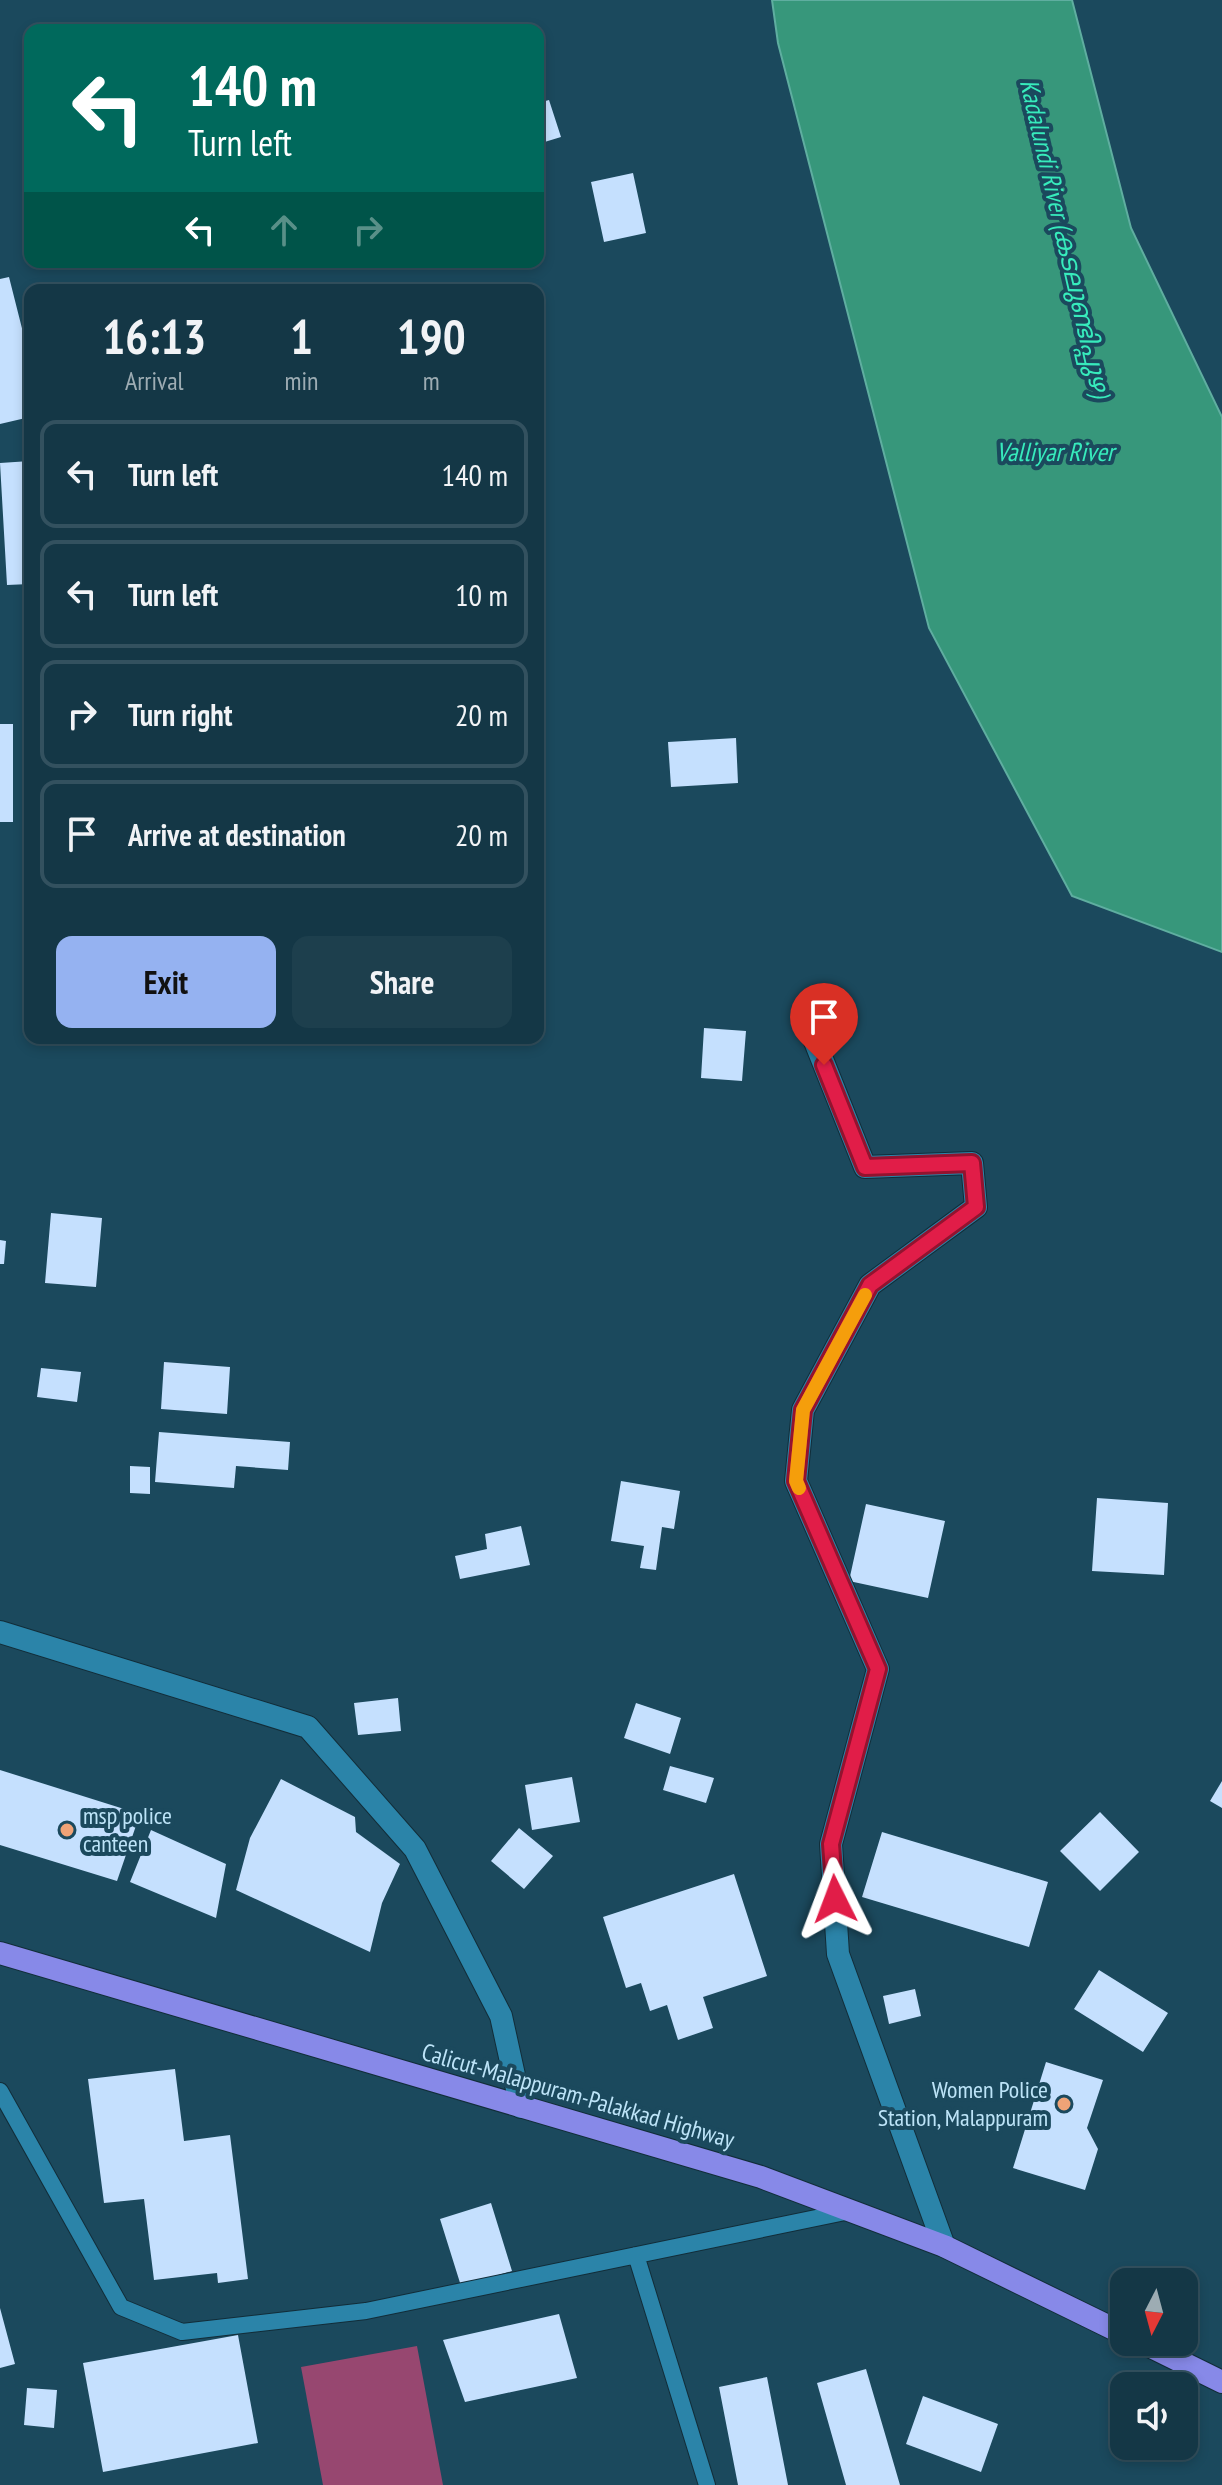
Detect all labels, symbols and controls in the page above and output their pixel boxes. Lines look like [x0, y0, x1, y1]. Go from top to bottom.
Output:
text: 140 m [188, 49, 317, 121]
icon: left [56, 56, 160, 160]
water label: Kadalundi River (കടലുണ്ടിപ്പുഴ) [1011, 76, 1119, 403]
text: Turn left [188, 119, 292, 166]
icon: left [178, 208, 222, 252]
icon: ahead [262, 208, 306, 252]
icon: right [346, 208, 390, 252]
text: 16:13 [102, 305, 206, 367]
text: 1 [290, 305, 313, 367]
text: 190 [397, 305, 466, 367]
text: Arrival [125, 364, 184, 397]
text: min [284, 364, 318, 397]
text: m [423, 364, 440, 397]
water label: Valliyar River [996, 435, 1118, 468]
icon: left [60, 452, 104, 496]
text: Turn left [128, 455, 218, 494]
text: 140 m [442, 455, 508, 494]
icon: left [60, 572, 104, 616]
text: Turn left [128, 575, 218, 614]
text: 10 m [455, 575, 508, 614]
icon: right [60, 692, 104, 736]
text: Turn right [128, 695, 232, 734]
text: 20 m [455, 695, 508, 734]
icon: arrive [60, 812, 104, 856]
text: Arrive at destination [128, 815, 346, 854]
text: 20 m [455, 815, 508, 854]
button: Exit [56, 936, 276, 1028]
button: Share [292, 936, 512, 1028]
pin [790, 983, 858, 1065]
icon: arrive [802, 995, 846, 1039]
place label: msp police canteen [83, 1800, 172, 1859]
marker: msp police canteen [58, 1821, 76, 1839]
position arrow [793, 1857, 877, 1941]
street label: Calicut-Malappuram-Palakkad Highway [418, 2036, 738, 2155]
place label: Women Police Station, Malappuram [878, 2074, 1048, 2133]
marker: Women Police Station, Malappuram [1055, 2095, 1073, 2113]
north arrow [1110, 2268, 1198, 2356]
map controls [1110, 2268, 1198, 2460]
button: sound [1110, 2372, 1198, 2460]

